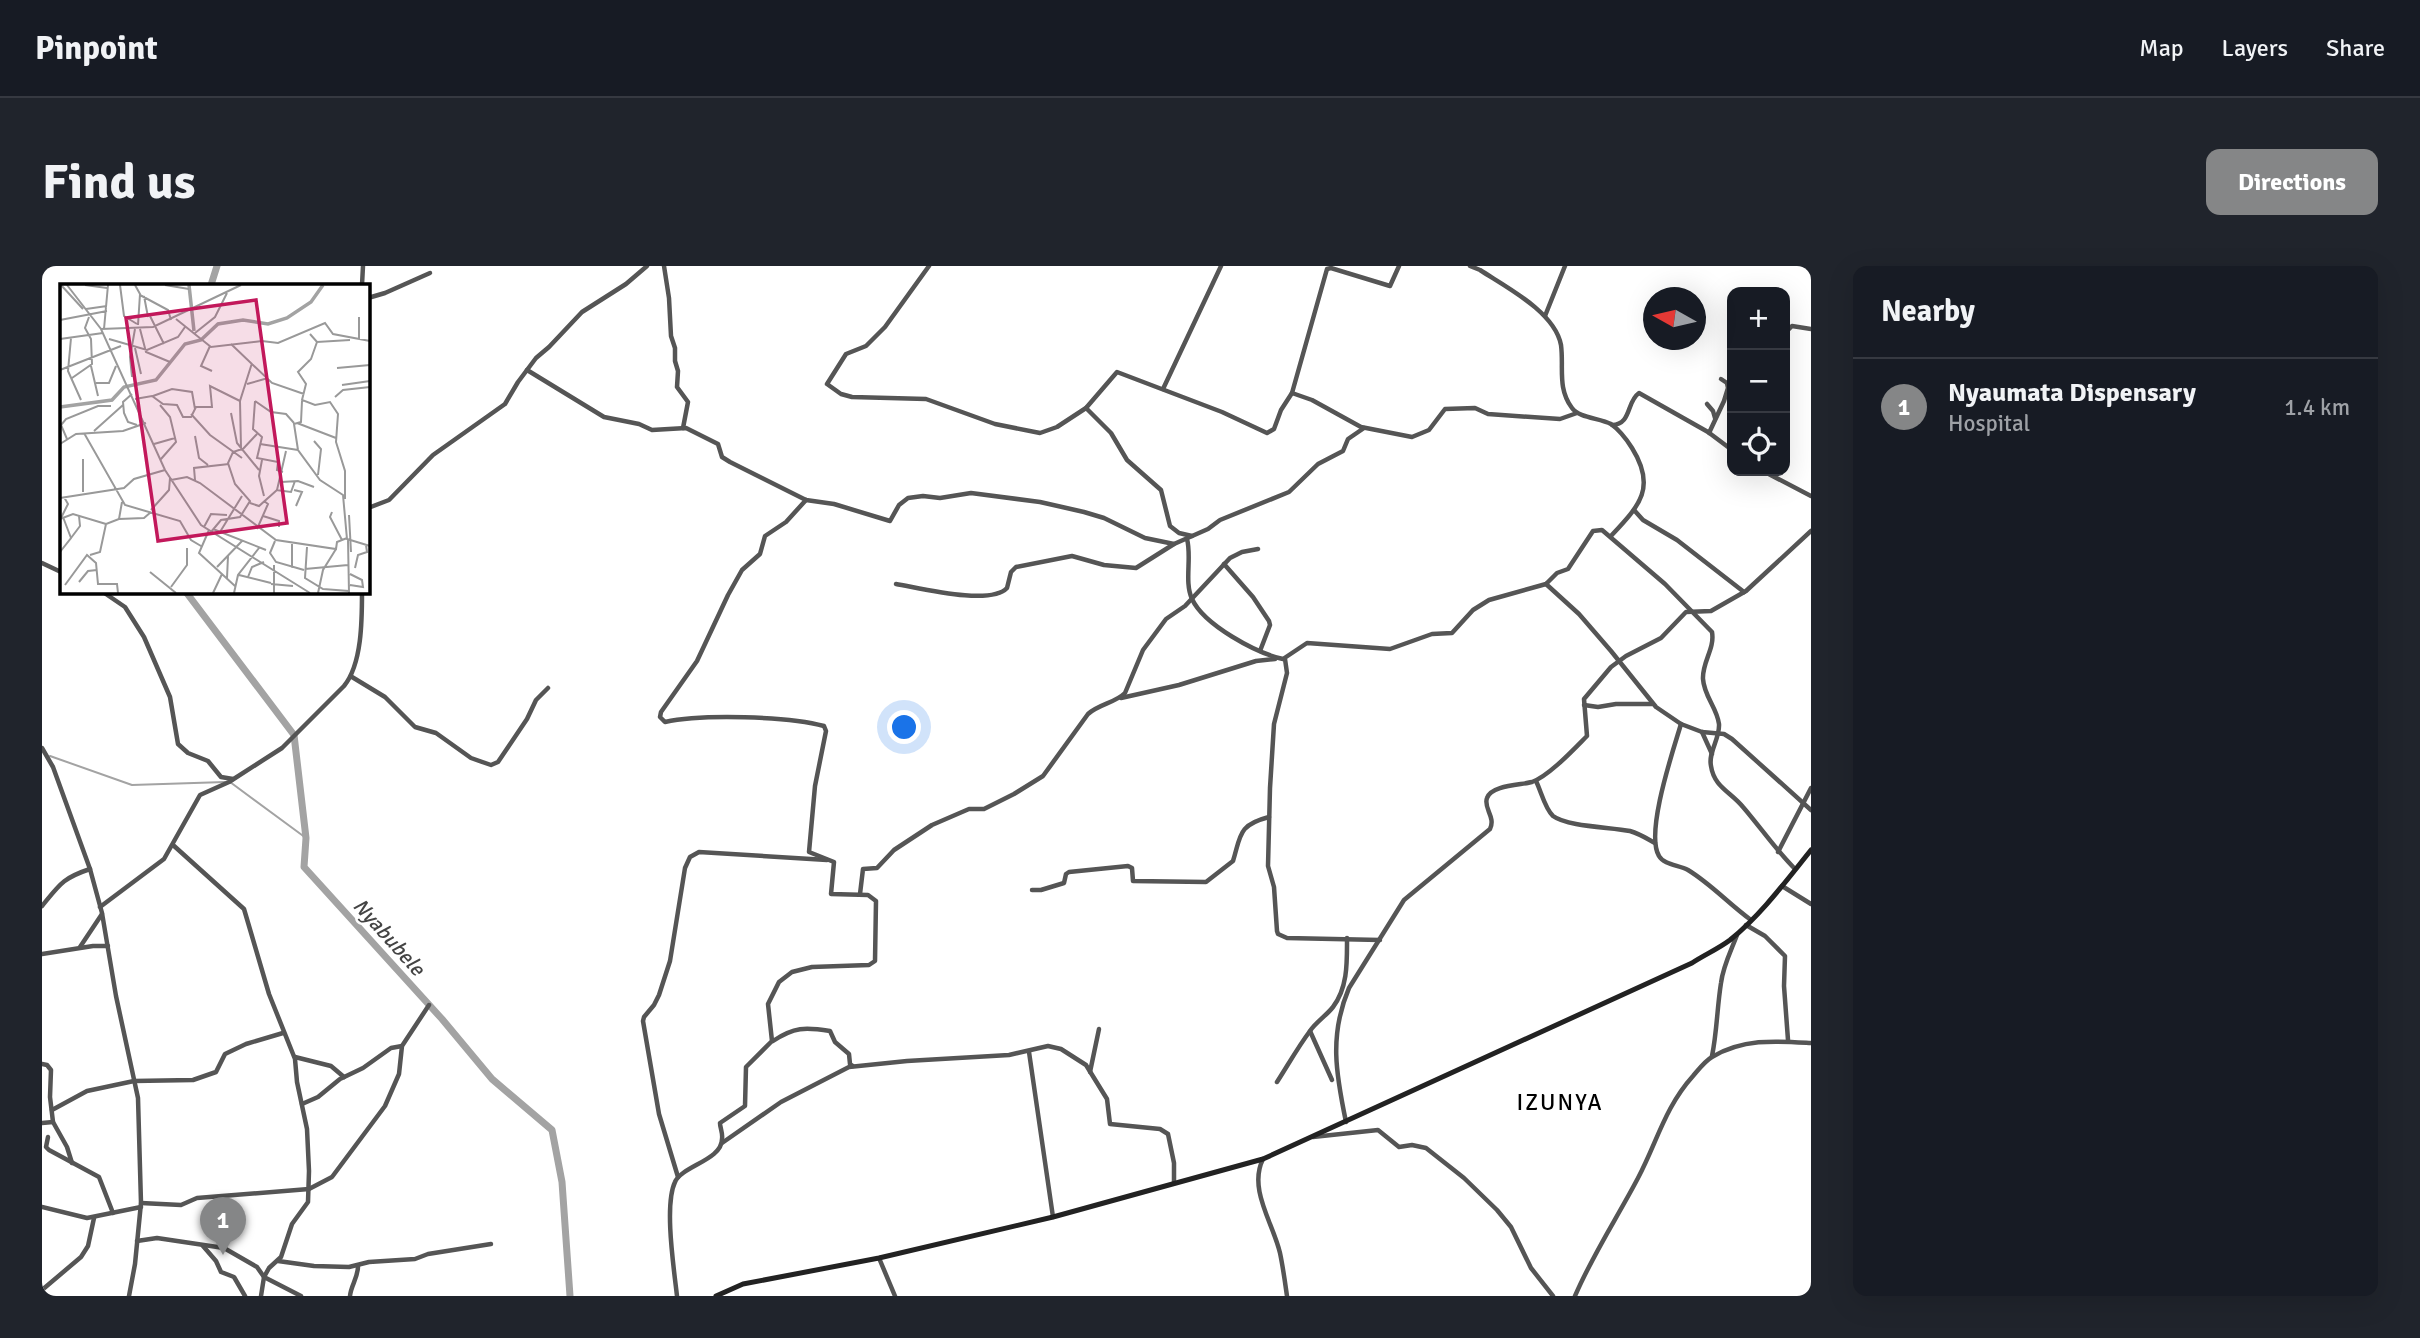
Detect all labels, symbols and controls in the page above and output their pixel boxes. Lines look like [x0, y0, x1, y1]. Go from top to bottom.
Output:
text: Pinpoint [35, 28, 158, 69]
text: Map [2139, 33, 2184, 63]
text: Layers [2222, 33, 2288, 63]
text: Share [2326, 33, 2385, 63]
button: Directions [2206, 149, 2378, 215]
text: Find us [42, 152, 195, 212]
inset map [60, 284, 369, 593]
north arrow [1643, 287, 1706, 350]
map controls [1727, 287, 1790, 476]
button: + [1727, 287, 1790, 350]
text: Nearby [1881, 293, 1975, 330]
button: − [1727, 350, 1790, 413]
text: Nyaumata Dispensary [1948, 377, 2196, 409]
text: 1 [1898, 393, 1910, 422]
text: 1.4 km [2284, 393, 2350, 422]
text: Hospital [1948, 409, 2030, 438]
button: locate [1727, 413, 1790, 476]
your location [887, 710, 921, 744]
water label: Nyabubele [348, 893, 431, 982]
district label: IZUNYA [1516, 1088, 1604, 1117]
pin: 1 [200, 1197, 246, 1255]

